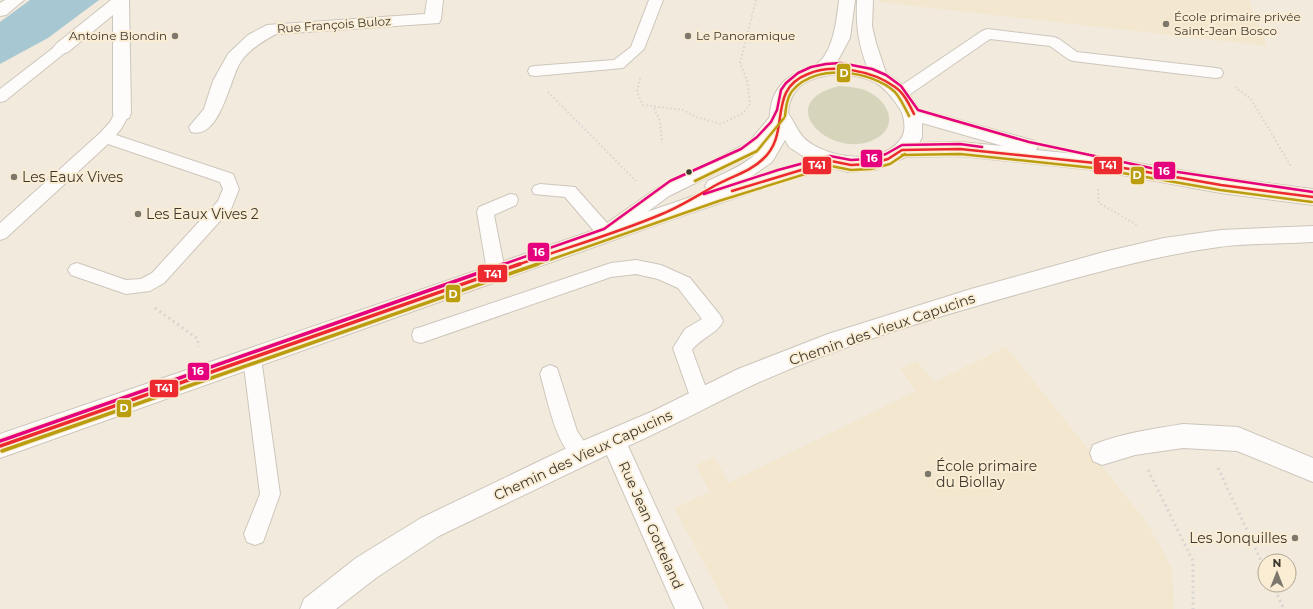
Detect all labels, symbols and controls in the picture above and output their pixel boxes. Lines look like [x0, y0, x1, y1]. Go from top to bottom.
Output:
place label: École primaire privée Saint-Jean Bosco [1174, 9, 1301, 38]
street label: Rue François Buloz [276, 13, 392, 36]
marker: École primaire privée Saint-Jean Bosco [1161, 19, 1171, 29]
place label: Antoine Blondin [69, 28, 167, 43]
place label: Le Panoramique [696, 28, 795, 43]
marker: Antoine Blondin [170, 31, 180, 41]
marker: Le Panoramique [683, 31, 693, 41]
line badge: D [836, 63, 851, 83]
text: D [839, 66, 849, 80]
line badge: 16 [860, 149, 883, 168]
text: 16 [866, 151, 878, 165]
line badge: T41 [802, 156, 832, 175]
line badge: T41 [1093, 156, 1123, 175]
text: T41 [808, 158, 826, 172]
text: T41 [1099, 158, 1117, 172]
line badge: 16 [1153, 161, 1176, 180]
text: 16 [1158, 164, 1170, 178]
line badge: D [1130, 166, 1145, 185]
unlabelled marker [684, 167, 694, 177]
place label: Les Eaux Vives [22, 168, 123, 186]
text: D [1132, 168, 1142, 182]
marker: Les Eaux Vives [9, 172, 19, 182]
place label: Les Eaux Vives 2 [146, 205, 259, 223]
marker: Les Eaux Vives 2 [133, 209, 143, 219]
line badge: 16 [527, 242, 550, 262]
text: 16 [533, 245, 545, 259]
line badge: T41 [477, 264, 508, 283]
text: T41 [484, 267, 502, 281]
line badge: D [445, 284, 461, 303]
text: D [448, 287, 458, 301]
street label: Chemin des Vieux Capucins [787, 289, 977, 369]
line badge: 16 [187, 362, 210, 381]
text: 16 [192, 364, 204, 378]
line badge: T41 [149, 379, 179, 398]
text: T41 [155, 381, 173, 395]
line badge: D [116, 399, 132, 418]
text: D [119, 401, 129, 415]
street label: Chemin des Vieux Capucins [491, 406, 675, 504]
place label: École primaire du Biollay [936, 457, 1037, 491]
street label: Rue Jean Gotteland [615, 458, 687, 592]
marker: École primaire du Biollay [923, 469, 933, 479]
place label: Les Jonquilles [1189, 529, 1287, 547]
marker: Les Jonquilles [1290, 533, 1300, 543]
north arrow [1257, 553, 1297, 593]
text: N [1273, 556, 1281, 570]

